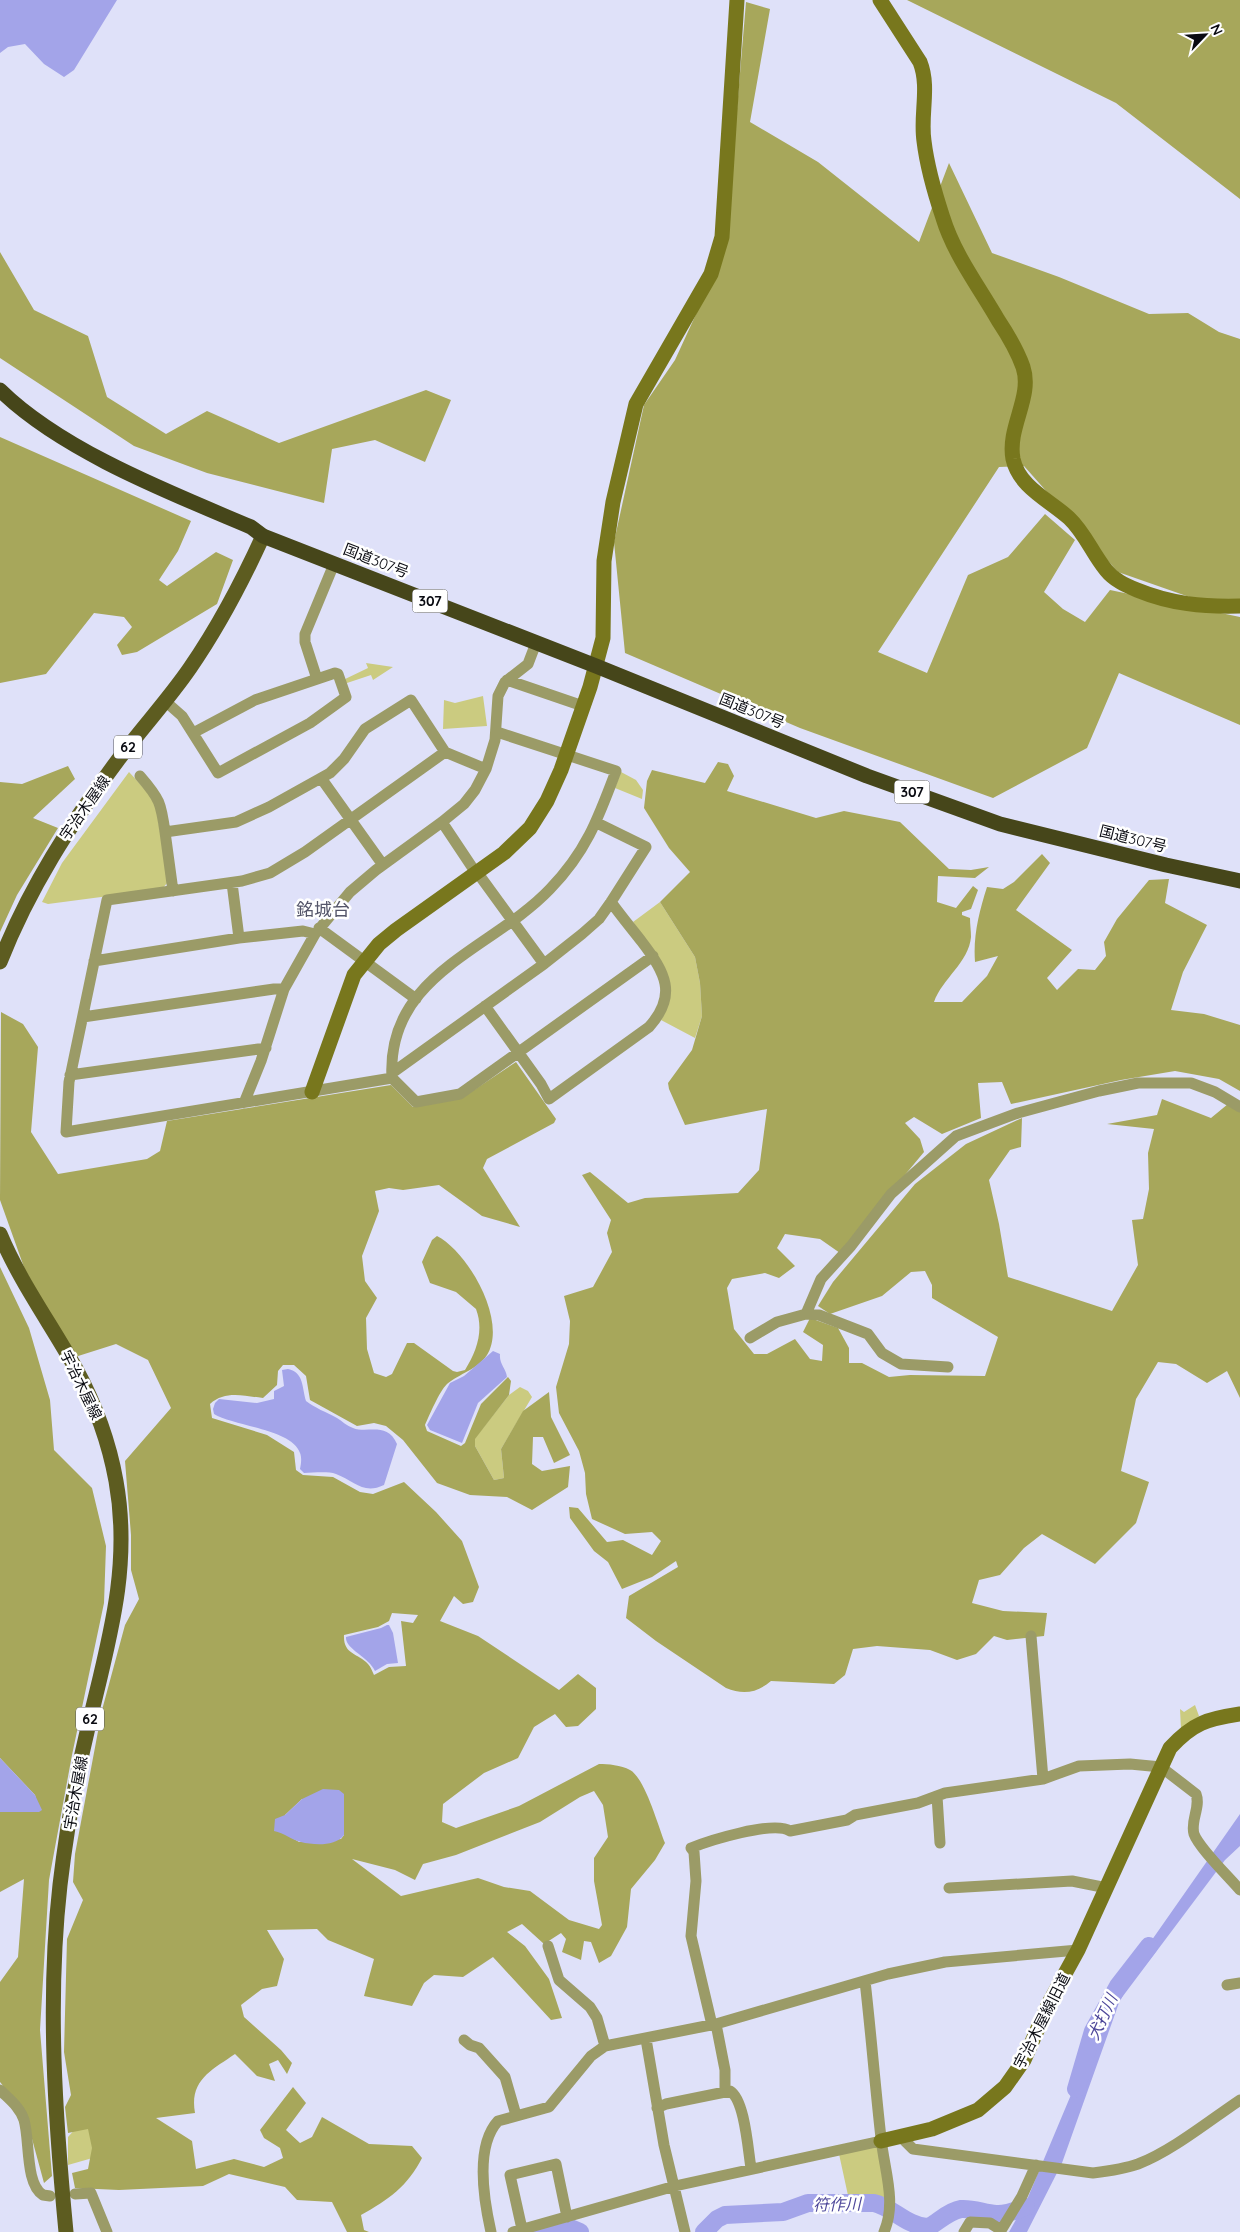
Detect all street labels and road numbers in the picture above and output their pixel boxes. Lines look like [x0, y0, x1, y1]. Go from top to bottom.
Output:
street label: 国道307号 [341, 539, 412, 582]
road number: 307 [412, 590, 448, 612]
street label: 国道307号 [717, 689, 788, 732]
road number: 62 [114, 736, 142, 759]
street label: 宇治木屋線 [55, 772, 114, 844]
road number: 307 [894, 780, 930, 804]
street label: 国道307号 [1098, 821, 1169, 856]
street label: 宇治木屋線 [56, 1347, 106, 1423]
road number: 62 [76, 1708, 104, 1730]
street label: 宇治木屋線 [60, 1754, 91, 1832]
street label: 宇治木屋線旧道 [1009, 1970, 1074, 2072]

